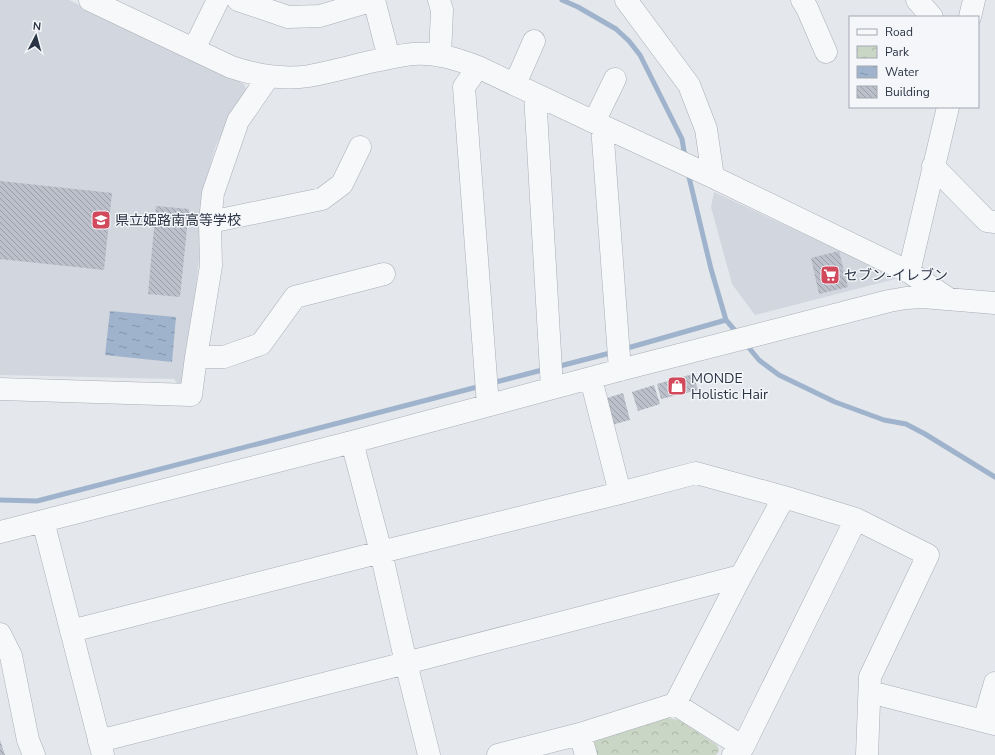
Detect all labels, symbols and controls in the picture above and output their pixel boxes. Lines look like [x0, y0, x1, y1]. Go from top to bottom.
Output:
north arrow [16, 16, 56, 56]
legend [849, 16, 979, 108]
text: N [32, 19, 42, 34]
text: Road [885, 24, 913, 40]
text: Park [885, 44, 910, 60]
text: Water [885, 64, 919, 80]
text: Building [885, 84, 930, 100]
school or university icon: 県立姫路南高等学校 [90, 209, 112, 231]
place label: 県立姫路南高等学校 [115, 211, 241, 230]
supermarket icon: セブン-イレブン [819, 264, 841, 286]
place label: セブン-イレブン [844, 266, 948, 285]
place label: MONDE Holistic Hair [691, 369, 768, 404]
shop icon: MONDE Holistic Hair [666, 375, 688, 397]

